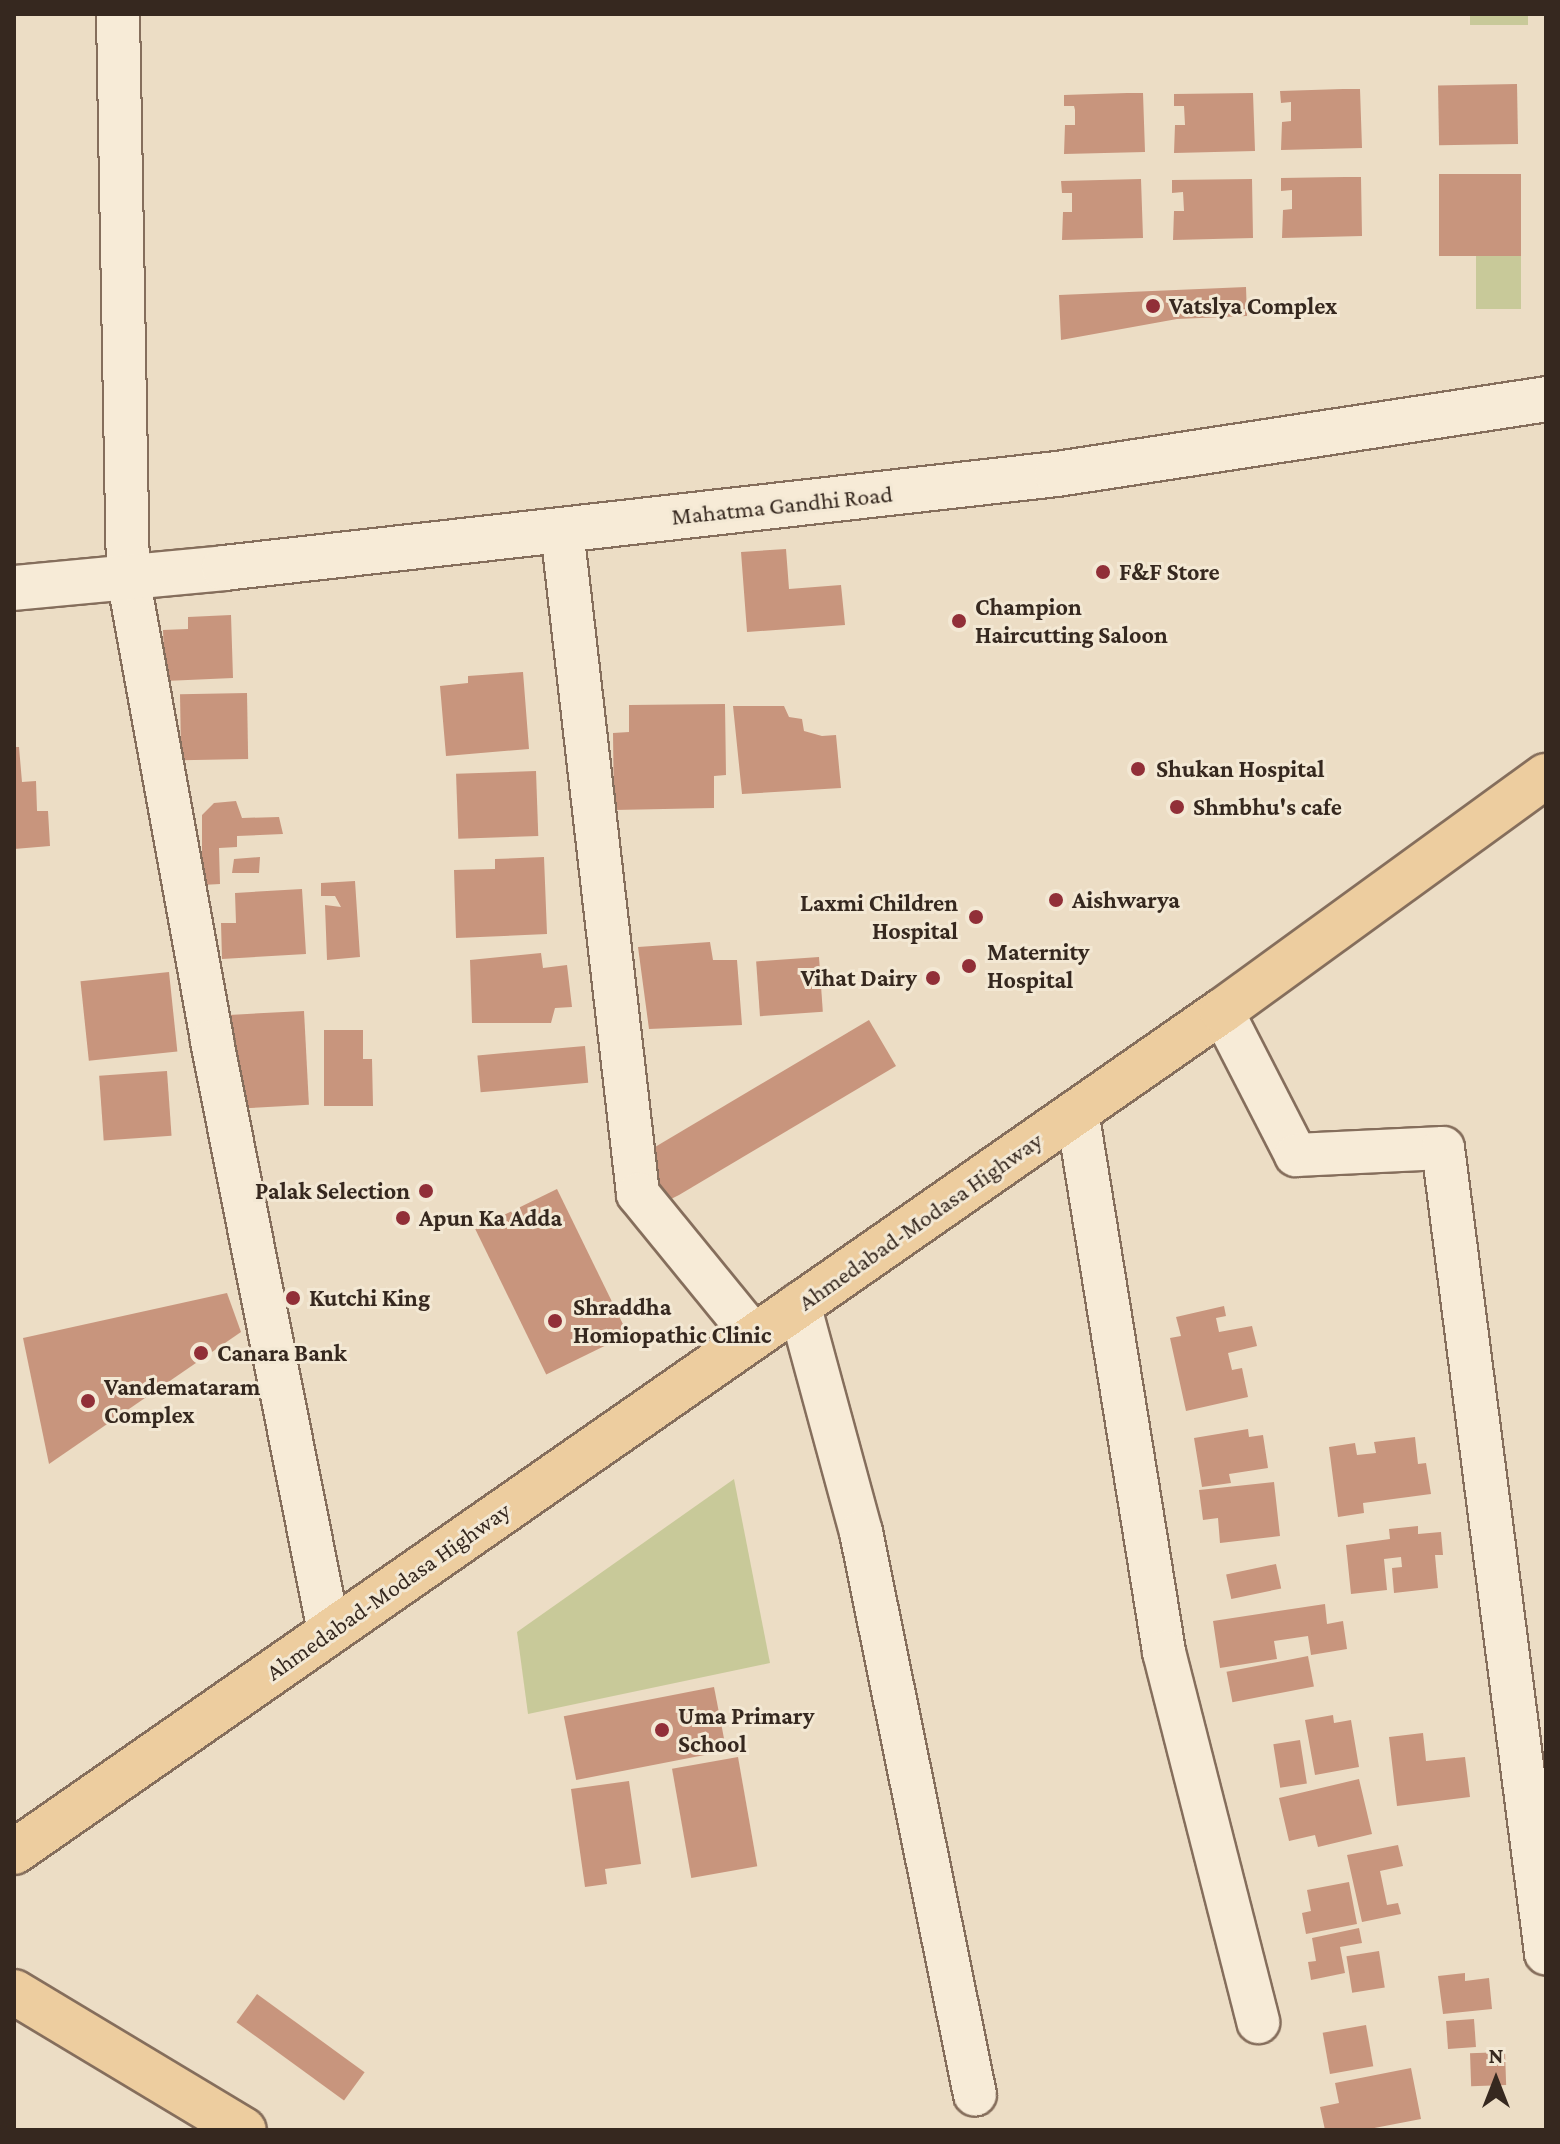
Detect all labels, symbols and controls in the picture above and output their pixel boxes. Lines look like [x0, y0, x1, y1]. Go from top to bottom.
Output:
place label: Vatslya Complex [1169, 292, 1337, 320]
marker: Vatslya Complex [1144, 297, 1162, 315]
street label: Mahatma Gandhi Road [670, 479, 894, 531]
place label: F&F Store [1119, 558, 1220, 586]
marker: F&F Store [1094, 563, 1112, 581]
place label: Champion Haircutting Saloon [975, 593, 1168, 649]
marker: Champion Haircutting Saloon [950, 612, 968, 630]
place label: Shukan Hospital [1156, 755, 1325, 783]
marker: Shukan Hospital [1127, 758, 1149, 780]
place label: Shmbhu's cafe [1193, 793, 1342, 821]
marker: Shmbhu's cafe [1168, 798, 1186, 816]
place label: Aishwarya [1072, 886, 1180, 914]
place label: Laxmi Children Hospital [800, 889, 958, 945]
marker: Aishwarya [1047, 891, 1065, 909]
marker: Laxmi Children Hospital [965, 906, 987, 928]
place label: Maternity Hospital [987, 938, 1090, 994]
marker: Maternity Hospital [958, 955, 980, 977]
place label: Vihat Dairy [801, 964, 917, 992]
marker: Vihat Dairy [924, 969, 942, 987]
street label: Ahmedabad-Modasa Highway [792, 1126, 1048, 1316]
place label: Palak Selection [255, 1177, 410, 1205]
marker: Palak Selection [417, 1182, 435, 1200]
place label: Apun Ka Adda [419, 1204, 562, 1232]
marker: Apun Ka Adda [394, 1209, 412, 1227]
place label: Kutchi King [309, 1284, 430, 1312]
marker: Kutchi King [284, 1289, 302, 1307]
place label: Shraddha Homiopathic Clinic [573, 1293, 771, 1349]
marker: Shraddha Homiopathic Clinic [544, 1310, 566, 1332]
place label: Canara Bank [217, 1339, 347, 1367]
marker: Canara Bank [192, 1344, 210, 1362]
place label: Vandemataram Complex [104, 1373, 260, 1429]
marker: Vandemataram Complex [79, 1392, 97, 1410]
street label: Ahmedabad-Modasa Highway [260, 1496, 516, 1686]
place label: Uma Primary School [678, 1702, 814, 1758]
marker: Uma Primary School [653, 1721, 671, 1739]
north arrow [1456, 2040, 1536, 2120]
text: N [1489, 2043, 1504, 2068]

